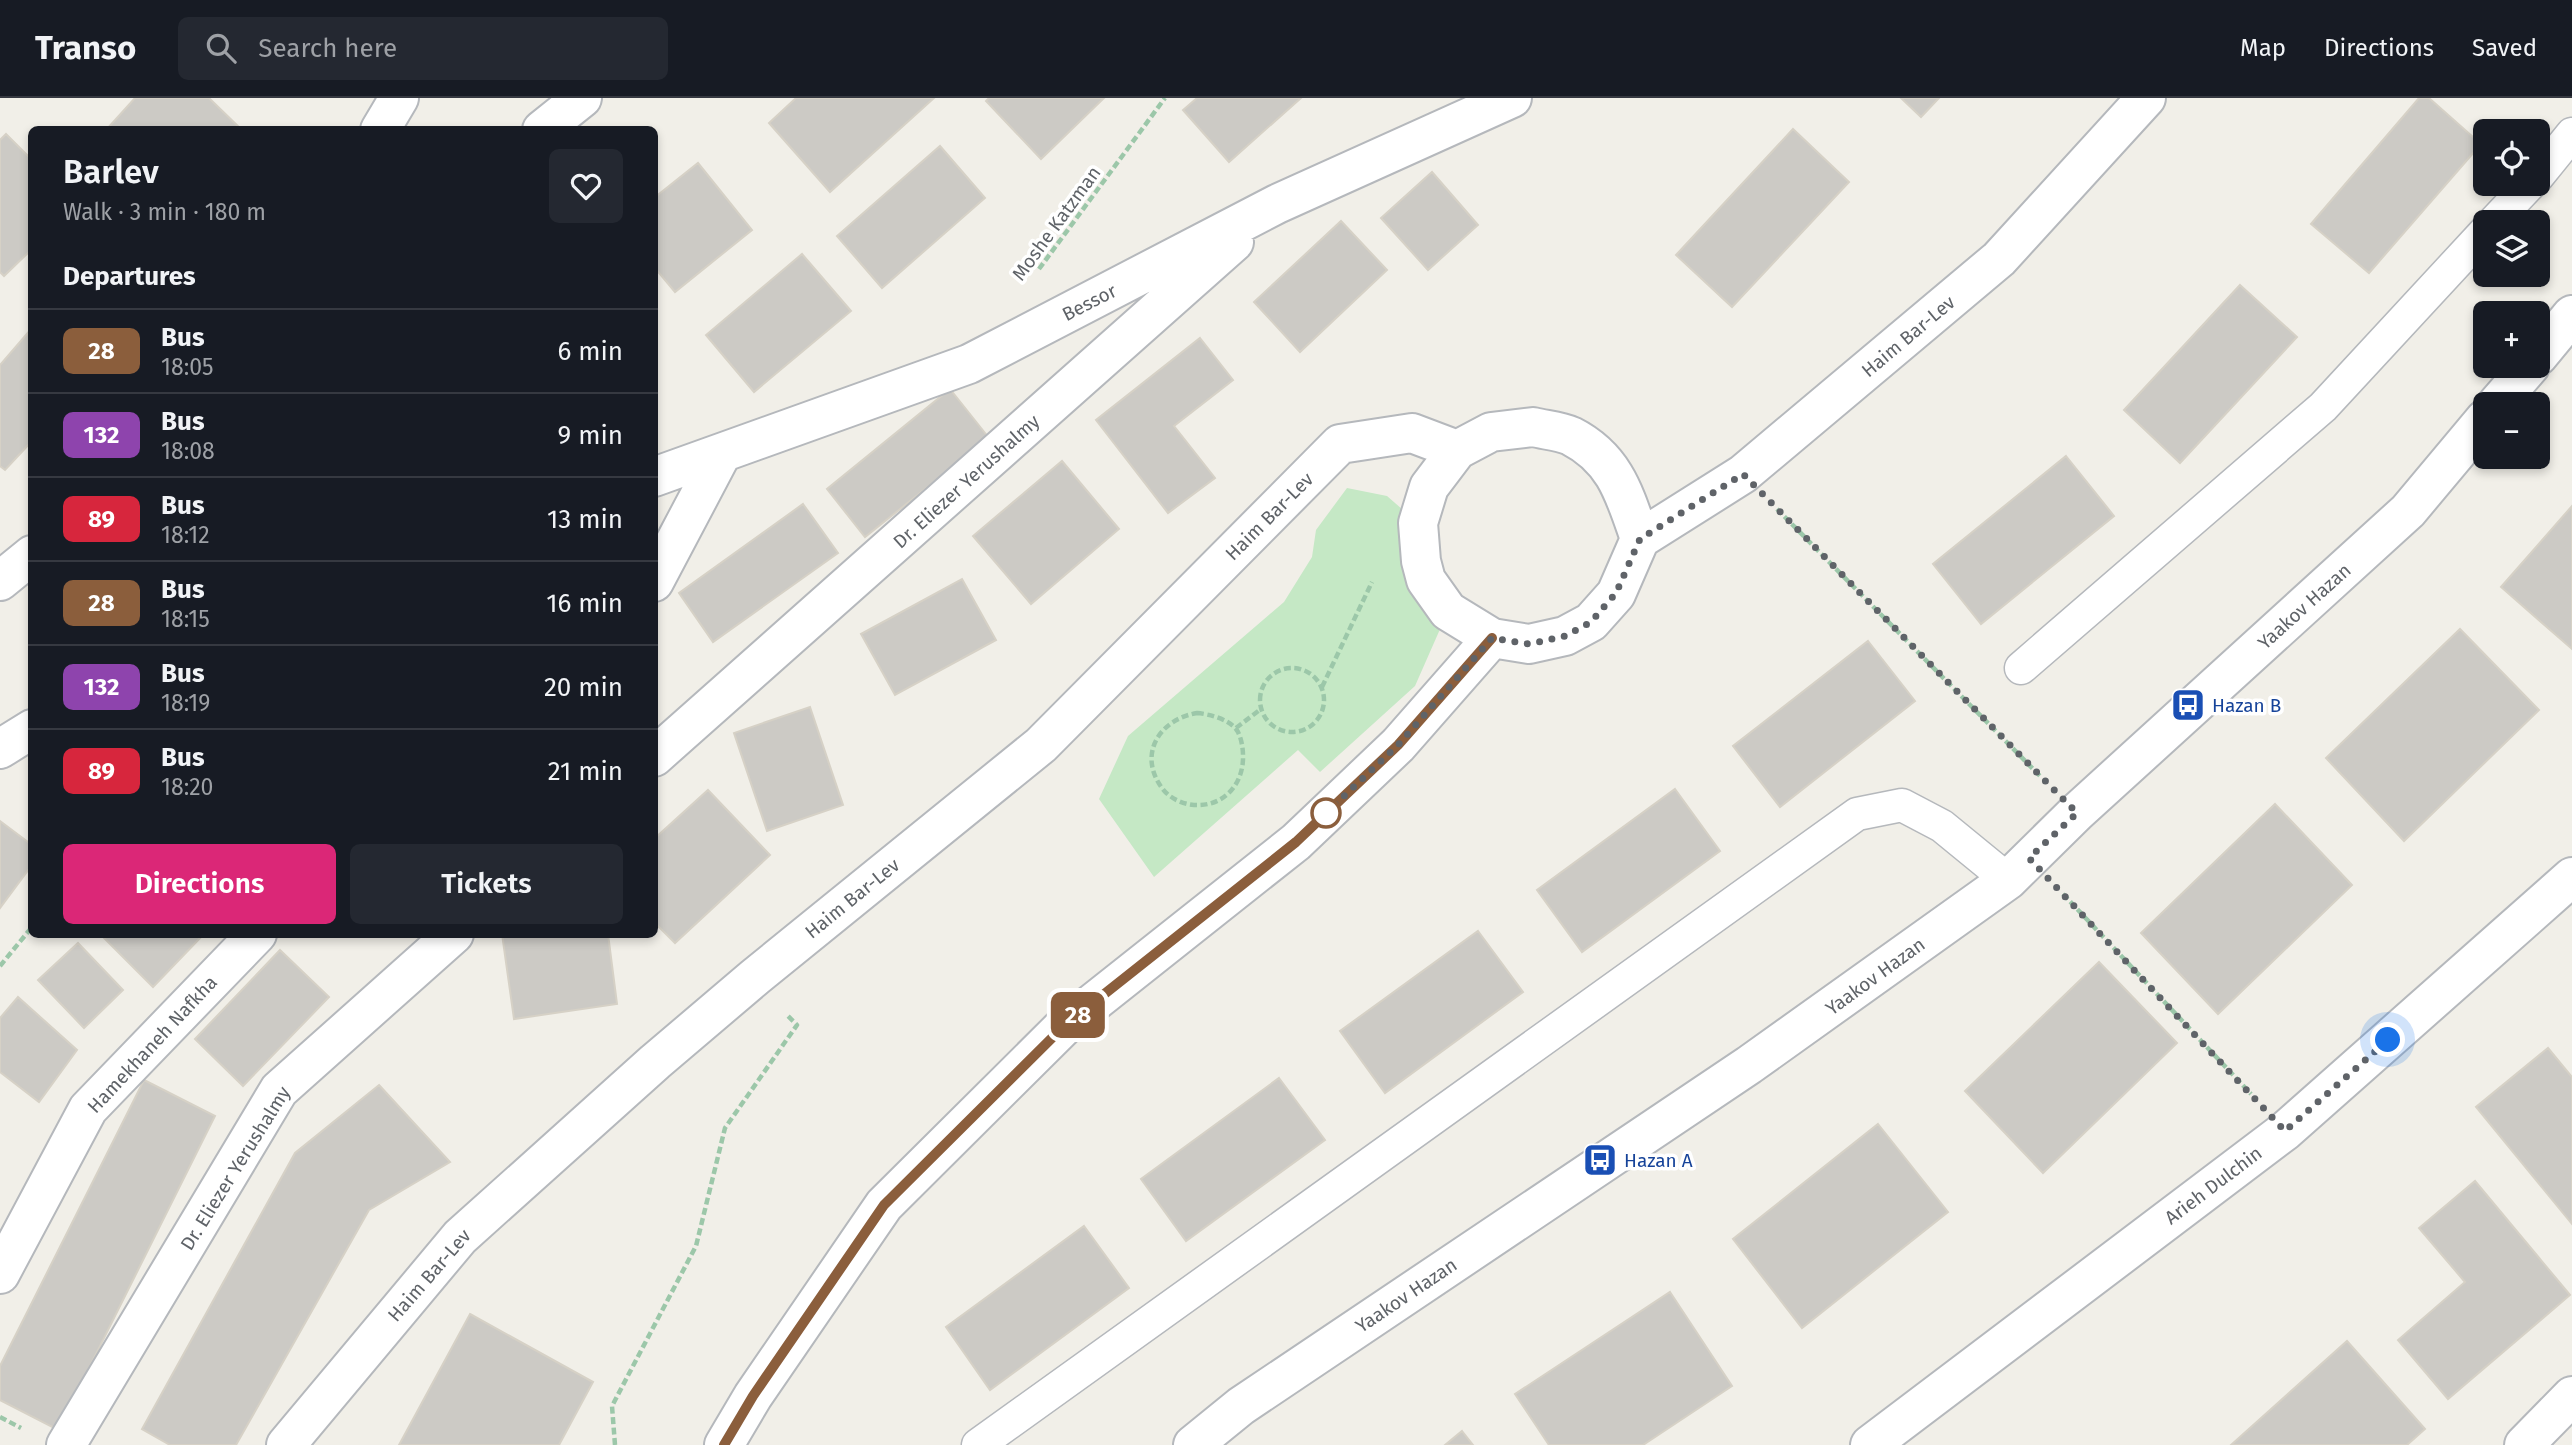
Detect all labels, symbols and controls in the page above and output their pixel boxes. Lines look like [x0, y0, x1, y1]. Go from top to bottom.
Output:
search box [178, 17, 668, 80]
text: Transo [35, 28, 136, 68]
icon: search [202, 29, 240, 67]
text: Search here [258, 33, 397, 64]
text: Map [2240, 34, 2286, 62]
text: Directions [2324, 34, 2434, 62]
text: Saved [2472, 34, 2537, 62]
map controls [2473, 119, 2550, 469]
button: locate [2473, 119, 2550, 196]
button: heart [549, 149, 623, 223]
text: Barlev [63, 152, 159, 192]
street label: Moshe Katzman [1007, 162, 1106, 285]
text: Walk · 3 min · 180 m [63, 198, 266, 226]
button: layers [2473, 210, 2550, 287]
text: Departures [63, 261, 196, 292]
street label: Bessor [1058, 279, 1121, 326]
street label: Haim Bar-Lev [1857, 290, 1960, 382]
button: + [2473, 301, 2550, 378]
text: Bus [161, 322, 204, 353]
text: 6 min [557, 336, 623, 367]
text: 28 [88, 337, 115, 365]
text: 18:05 [161, 353, 214, 381]
button: − [2473, 392, 2550, 469]
text: Bus [161, 406, 204, 437]
street label: Dr. Eliezer Yerushalmy [888, 409, 1045, 553]
text: 9 min [558, 420, 623, 451]
text: 132 [84, 421, 119, 449]
text: 18:08 [161, 437, 215, 465]
street label: Haim Bar-Lev [1221, 467, 1319, 565]
text: Bus [161, 490, 204, 521]
text: 13 min [547, 504, 623, 535]
text: 89 [88, 505, 115, 533]
text: 18:12 [161, 521, 210, 549]
street label: Yaakov Hazan [2253, 559, 2356, 654]
text: Bus [161, 574, 204, 605]
text: 16 min [546, 588, 623, 619]
text: 28 [88, 589, 115, 617]
text: 18:15 [161, 605, 210, 633]
text: Bus [161, 658, 204, 689]
text: 20 min [544, 672, 623, 703]
text: 132 [84, 673, 119, 701]
bus stop icon: Hazan B [2169, 686, 2207, 724]
text: 18:19 [161, 689, 210, 717]
place label: Hazan B [2212, 694, 2281, 717]
text: Bus [161, 742, 204, 773]
text: 21 min [548, 756, 623, 787]
text: 89 [88, 757, 115, 785]
text: 18:20 [161, 773, 213, 801]
unlabelled marker [1311, 798, 1341, 828]
button: Directions [63, 844, 336, 924]
button: Tickets [350, 844, 623, 924]
street label: Haim Bar-Lev [800, 853, 905, 943]
street label: Yaakov Hazan [1821, 933, 1929, 1020]
street label: Hamekhaneh Nafkha [83, 971, 222, 1118]
line badge: 28 [1046, 992, 1110, 1038]
text: 28 [1065, 1001, 1091, 1029]
your location [2370, 1022, 2405, 1057]
street label: Dr. Eliezer Yerushalmy [176, 1081, 296, 1255]
bus stop icon: Hazan A [1581, 1141, 1619, 1179]
street label: Arieh Dulchin [2160, 1141, 2266, 1229]
place label: Hazan A [1624, 1149, 1693, 1172]
street label: Haim Bar-Lev [383, 1224, 476, 1326]
street label: Yaakov Hazan [1351, 1253, 1461, 1338]

